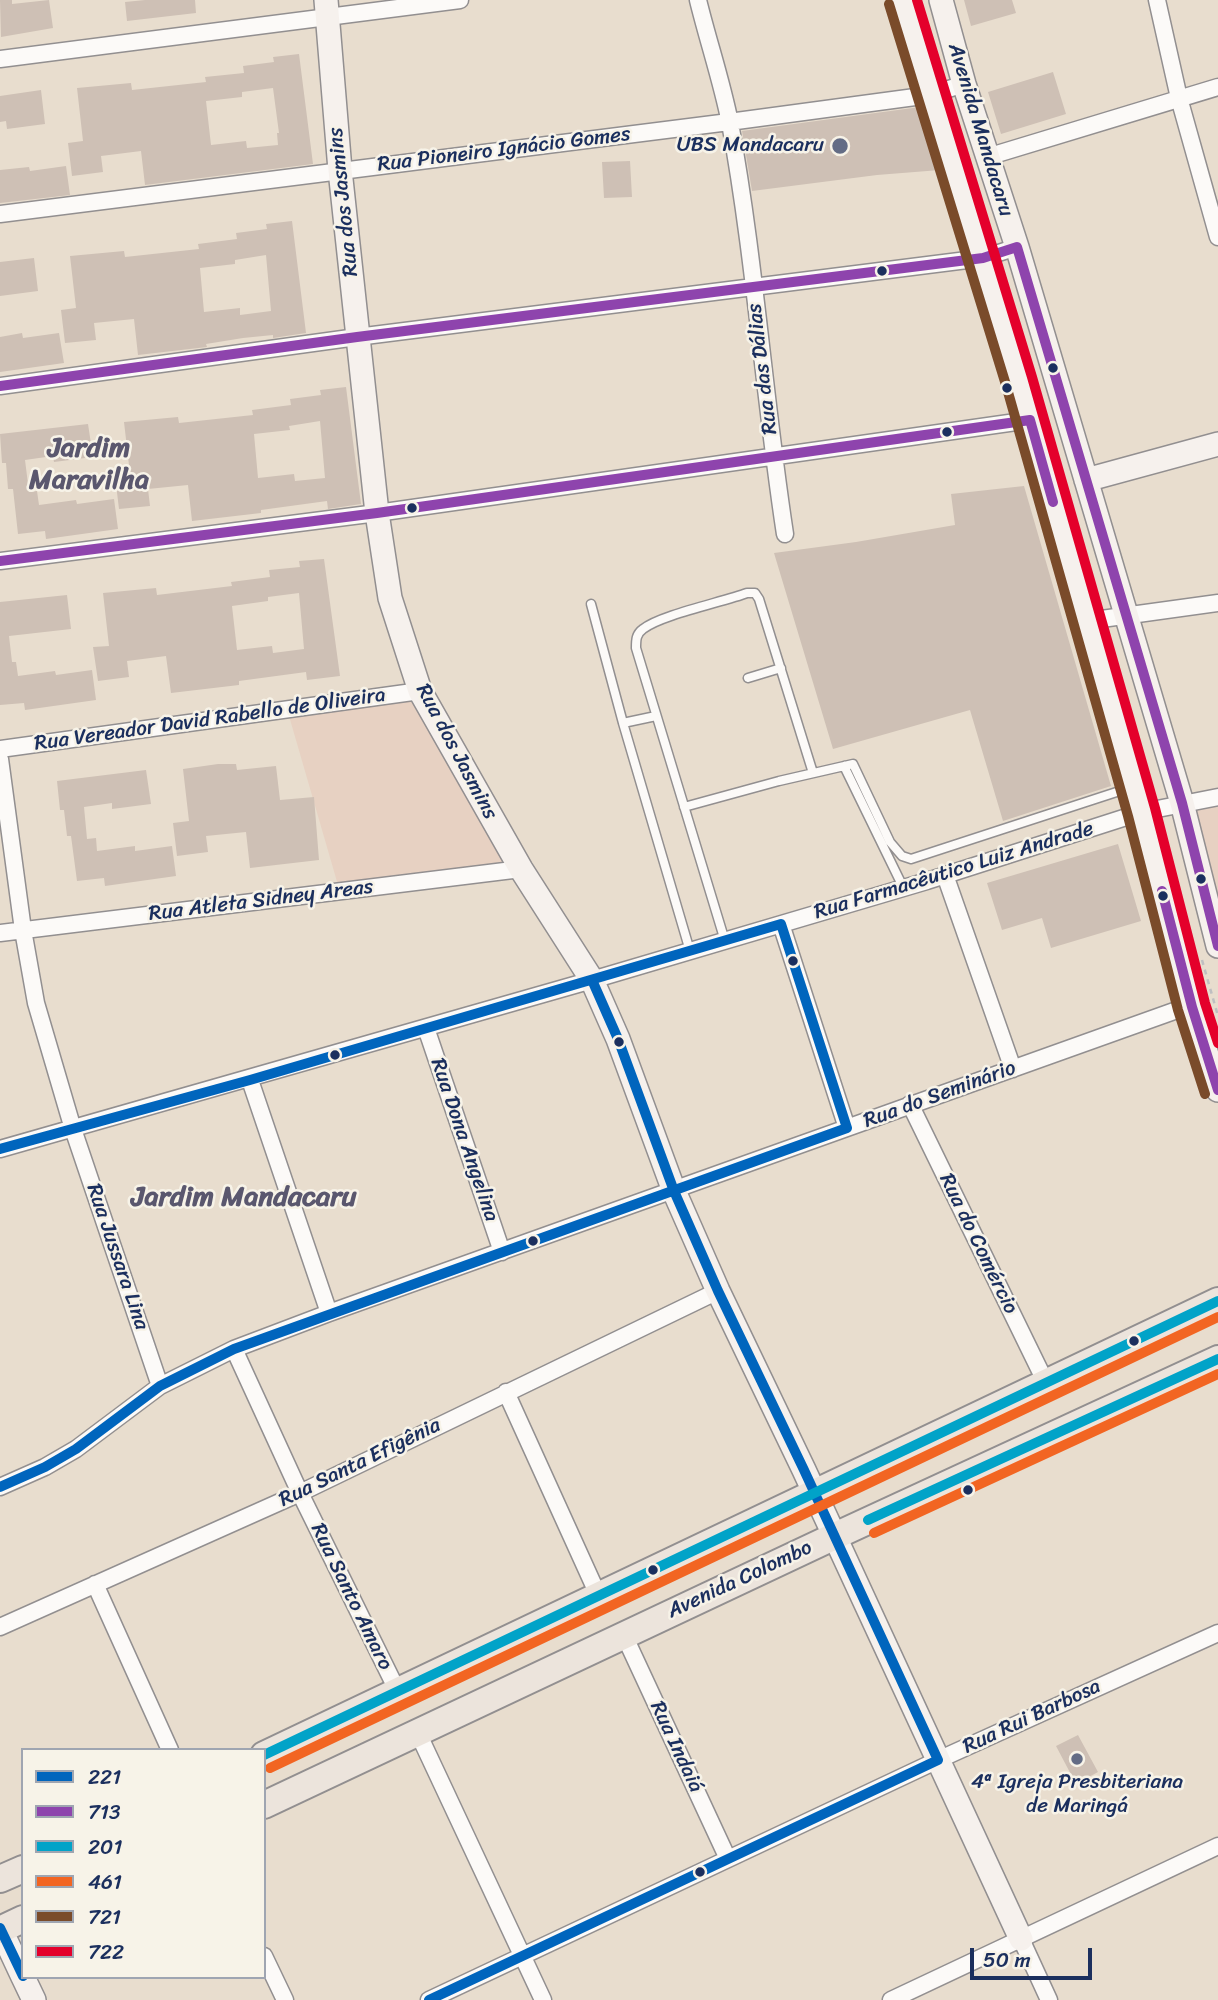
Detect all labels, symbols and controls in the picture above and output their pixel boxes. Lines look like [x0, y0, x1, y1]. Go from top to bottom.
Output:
street label: Avenida Mandacaru [942, 40, 1018, 220]
street label: Rua Pioneiro Ignácio Gomes [376, 122, 632, 178]
street label: Rua dos Jasmins [324, 126, 364, 278]
place label: UBS Mandacaru [677, 133, 824, 159]
marker: UBS Mandacaru [830, 136, 850, 156]
unlabelled marker [875, 264, 889, 278]
street label: Rua das Dálias [742, 302, 784, 436]
unlabelled marker [1046, 361, 1060, 375]
unlabelled marker [1000, 381, 1014, 395]
unlabelled marker [940, 425, 954, 439]
district label: Jardim Maravilha [29, 432, 149, 498]
unlabelled marker [405, 501, 419, 515]
street label: Rua dos Jasmins [410, 680, 502, 824]
street label: Rua Vereador David Rabello de Oliveira [33, 683, 387, 757]
street label: Rua Farmacêutico Luiz Andrade [811, 816, 1097, 926]
unlabelled marker [1194, 872, 1208, 886]
street label: Rua Atleta Sidney Areas [147, 875, 375, 927]
unlabelled marker [1156, 889, 1170, 903]
unlabelled marker [786, 954, 800, 968]
unlabelled marker [612, 1035, 626, 1049]
unlabelled marker [328, 1048, 342, 1062]
street label: Rua Dona Angelina [424, 1055, 504, 1225]
street label: Rua do Seminário [860, 1056, 1020, 1134]
street label: Rua do Comércio [933, 1170, 1023, 1318]
street label: Rua Jussara Lina [80, 1181, 154, 1333]
district label: Jardim Mandacaru [131, 1181, 357, 1215]
unlabelled marker [526, 1234, 540, 1248]
unlabelled marker [1127, 1334, 1141, 1348]
street label: Rua Santa Efigênia [275, 1413, 445, 1513]
unlabelled marker [961, 1483, 975, 1497]
street label: Rua Santo Amaro [305, 1520, 397, 1674]
street label: Avenida Colombo [664, 1535, 816, 1625]
unlabelled marker [646, 1563, 660, 1577]
street label: Rua Rui Barbosa [959, 1674, 1105, 1760]
street label: Rua Indaiá [644, 1697, 708, 1797]
legend [21, 1748, 266, 1979]
marker: 4ª Igreja Presbiteriana de Maringá [1069, 1751, 1085, 1767]
text: 221 [88, 1758, 121, 1796]
place label: 4ª Igreja Presbiteriana de Maringá [971, 1770, 1183, 1820]
text: 713 [88, 1793, 121, 1831]
text: 201 [88, 1828, 122, 1866]
text: 461 [88, 1863, 122, 1901]
unlabelled marker [693, 1865, 707, 1879]
text: 721 [88, 1898, 121, 1936]
text: 722 [88, 1933, 124, 1971]
scale bar [973, 1934, 1096, 1978]
text: 50 m [983, 1941, 1031, 1979]

